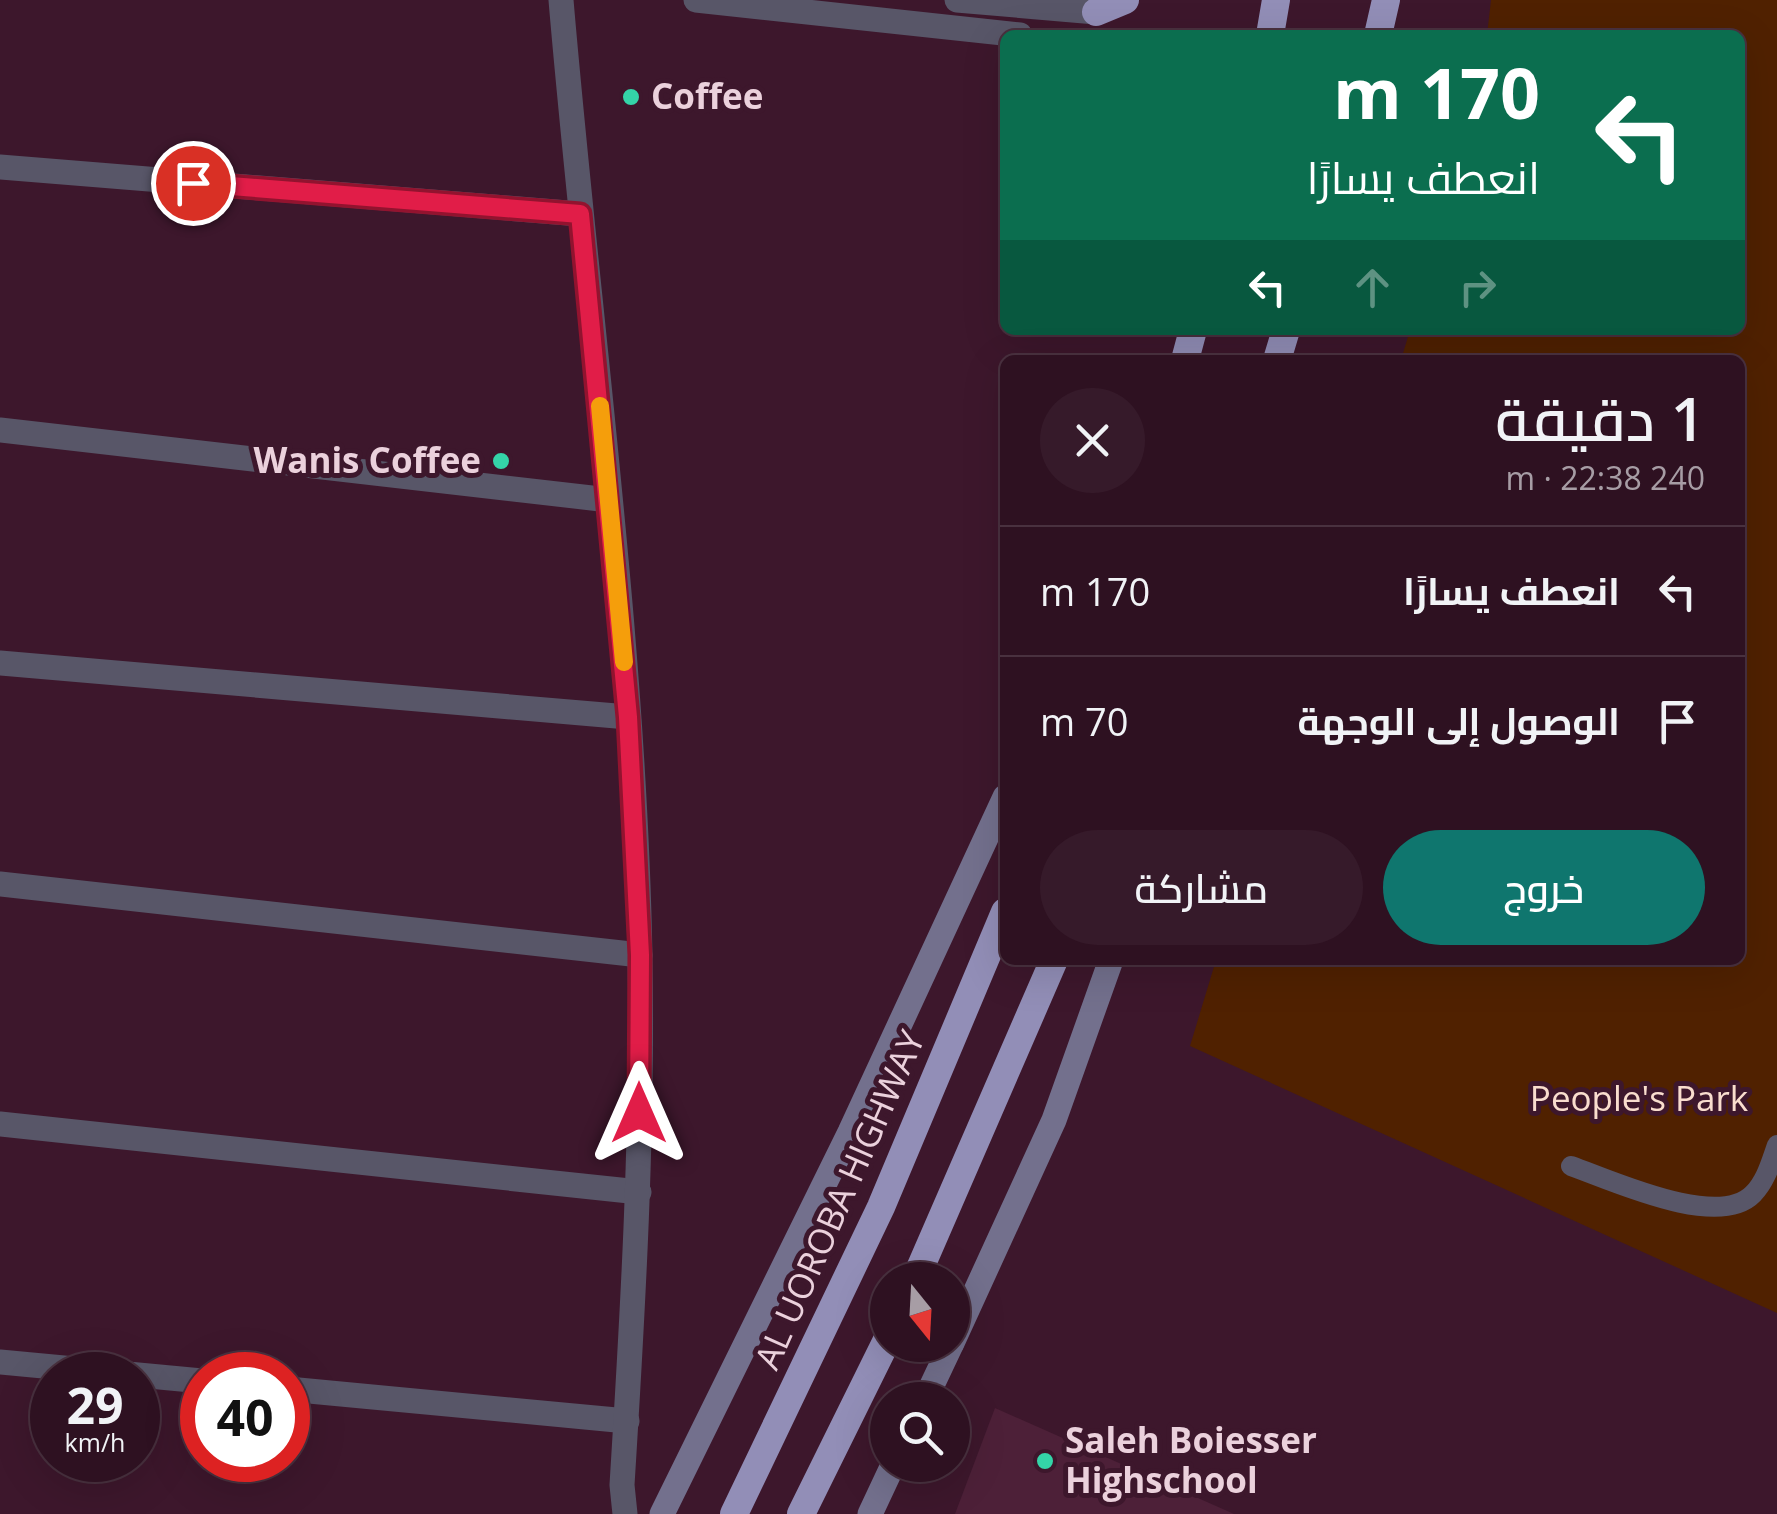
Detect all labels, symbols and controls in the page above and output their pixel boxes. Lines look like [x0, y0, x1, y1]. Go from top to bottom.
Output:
text: 170 m [1333, 44, 1540, 140]
icon: left [1575, 70, 1705, 200]
place label: Coffee [651, 72, 763, 119]
marker: Coffee [620, 86, 642, 108]
pin [151, 141, 236, 226]
text: انعطف يسارًا [1306, 146, 1540, 207]
icon: arrive [166, 156, 221, 211]
icon: left [1240, 260, 1295, 315]
icon: ahead [1345, 260, 1400, 315]
icon: right [1450, 260, 1505, 315]
text: 1 دقيقة [1495, 377, 1705, 459]
button: close [1040, 388, 1145, 493]
place label: Wanis Coffee [253, 436, 481, 483]
marker: Wanis Coffee [490, 450, 512, 472]
text: 240 m · 22:38 [1506, 456, 1705, 499]
text: انعطف يسارًا [1403, 564, 1620, 616]
icon: left [1650, 564, 1705, 619]
text: 170 m [1040, 565, 1150, 617]
text: الوصول إلى الوجهة [1298, 694, 1620, 746]
icon: arrive [1650, 694, 1705, 749]
text: 70 m [1040, 695, 1129, 747]
button: مشاركة [1040, 830, 1363, 945]
button: خروج [1383, 830, 1705, 945]
street label: AL UOROBA HIGHWAY [743, 1022, 935, 1376]
position arrow [587, 1061, 691, 1165]
park label: People's Park [1530, 1074, 1749, 1121]
north arrow [870, 1262, 970, 1362]
map controls [870, 1262, 970, 1482]
speed limit sign: 40 [180, 1352, 310, 1482]
text: 29 [66, 1371, 124, 1439]
button: search [870, 1382, 970, 1482]
place label: Saleh Boiesser Highschool [1065, 1416, 1317, 1503]
text: km/h [65, 1425, 125, 1459]
marker: Saleh Boiesser Highschool [1034, 1450, 1056, 1472]

